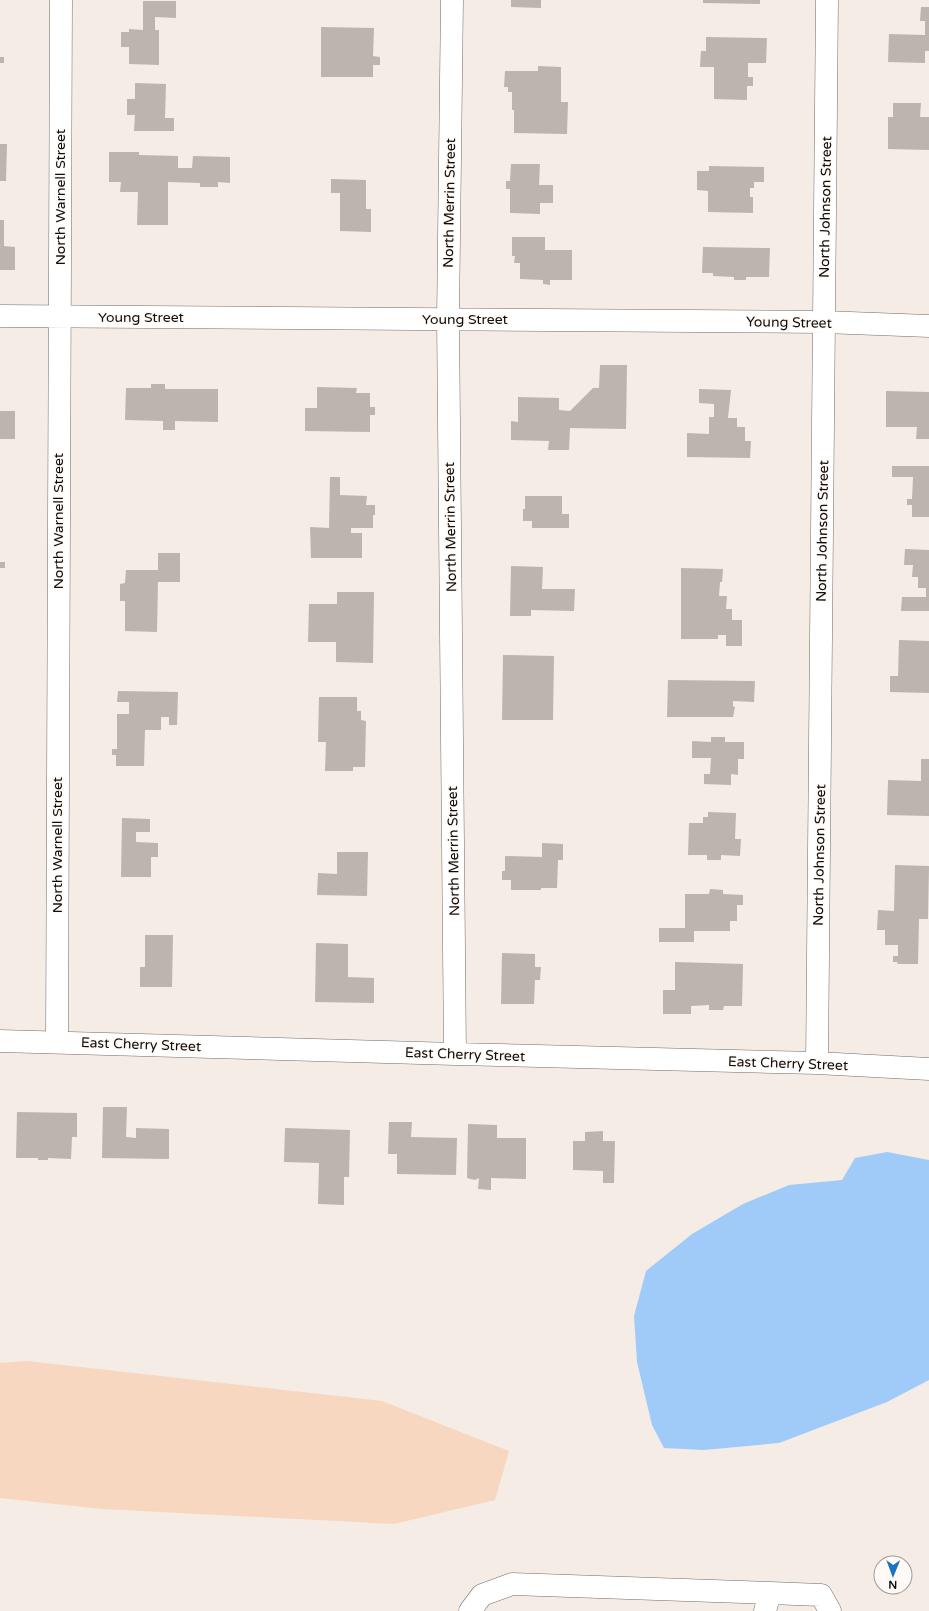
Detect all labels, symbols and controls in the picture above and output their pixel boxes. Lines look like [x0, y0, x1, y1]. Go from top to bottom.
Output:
street label: North Warnell Street [52, 128, 69, 265]
street label: North Johnson Street [816, 135, 835, 278]
street label: North Merrin Street [440, 137, 459, 268]
street label: Young Street [98, 309, 185, 326]
street label: Young Street [422, 311, 509, 328]
street label: Young Street [746, 313, 833, 332]
street label: North Warnell Street [50, 452, 67, 589]
street label: North Johnson Street [813, 459, 832, 602]
street label: North Merrin Street [441, 461, 460, 592]
street label: North Warnell Street [49, 776, 66, 913]
street label: North Johnson Street [810, 783, 829, 926]
street label: North Merrin Street [444, 785, 463, 916]
street label: East Cherry Street [81, 1034, 202, 1055]
street label: East Cherry Street [405, 1044, 526, 1065]
street label: East Cherry Street [728, 1053, 849, 1074]
north arrow [873, 1555, 913, 1595]
text: N [888, 1578, 897, 1591]

